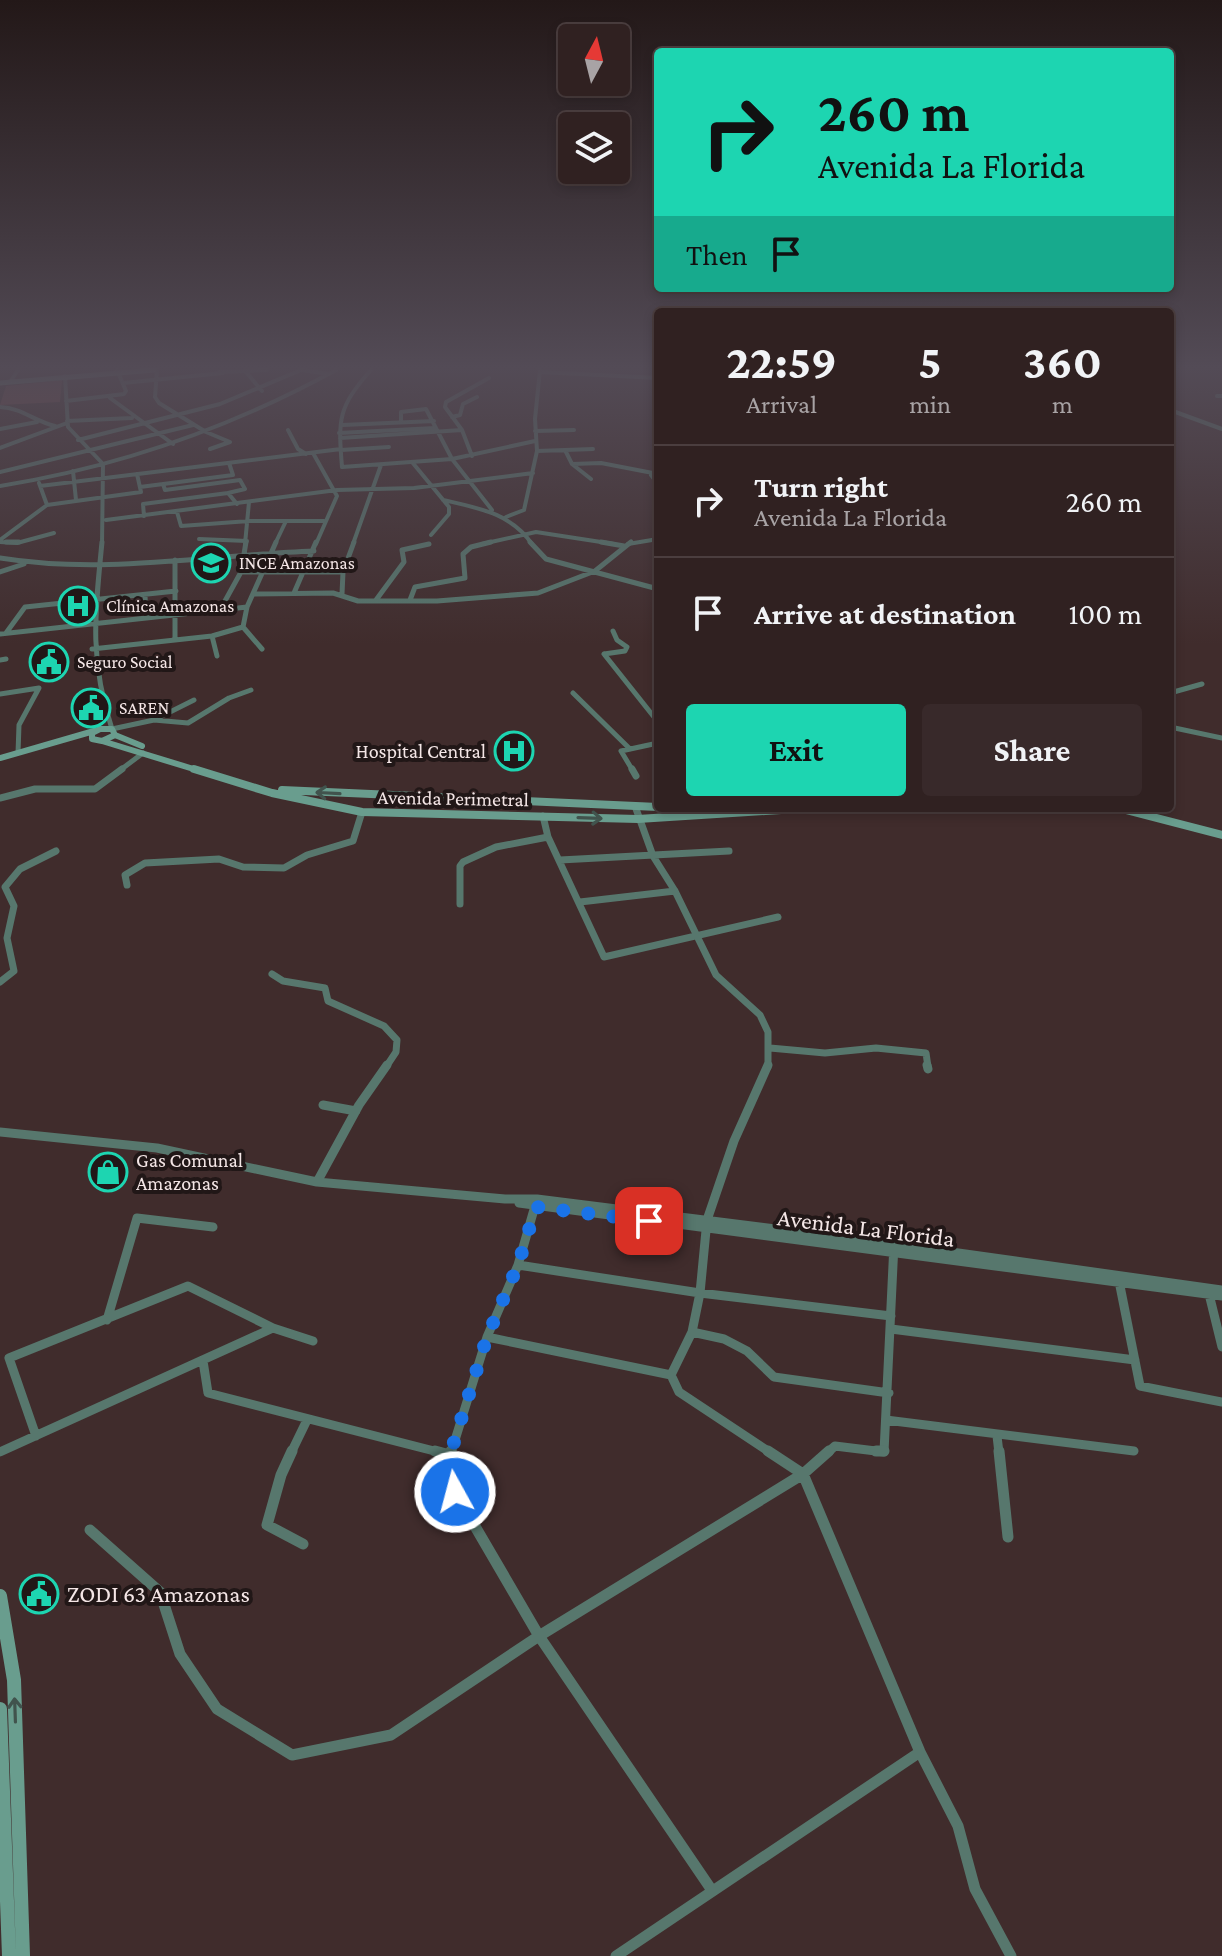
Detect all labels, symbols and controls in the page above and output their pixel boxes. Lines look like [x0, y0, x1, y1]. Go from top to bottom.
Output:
north arrow [558, 24, 630, 96]
map controls [558, 24, 630, 184]
icon: right [686, 80, 790, 184]
text: 260 m [818, 81, 969, 143]
button: layers [558, 112, 630, 184]
text: Avenida La Florida [818, 146, 1085, 186]
icon: arrive [764, 232, 808, 276]
text: Then [686, 238, 748, 271]
text: 22:59 [726, 335, 837, 388]
text: 5 [918, 335, 942, 388]
text: 360 [1023, 335, 1102, 388]
text: Arrival [746, 390, 817, 419]
text: min [909, 390, 951, 419]
text: m [1052, 390, 1073, 419]
text: Turn right [754, 470, 888, 503]
icon: right [686, 479, 730, 523]
text: 260 m [1066, 485, 1142, 518]
text: Avenida La Florida [754, 503, 947, 532]
school or university icon: INCE Amazonas [190, 542, 232, 584]
place label: INCE Amazonas [239, 553, 355, 573]
hospital icon: Clínica Amazonas [57, 585, 99, 627]
icon: arrive [686, 591, 730, 635]
place label: Clínica Amazonas [106, 596, 234, 616]
text: Arrive at destination [754, 597, 1016, 630]
text: 100 m [1068, 597, 1142, 630]
public building icon: Seguro Social [28, 641, 70, 683]
place label: Seguro Social [77, 652, 173, 672]
public building icon: SAREN [70, 687, 112, 729]
place label: SAREN [119, 698, 169, 718]
button: Exit [686, 704, 906, 796]
button: Share [922, 704, 1142, 796]
hospital icon: Hospital Central [493, 730, 535, 772]
place label: Hospital Central [356, 740, 486, 763]
one-way arrow [315, 786, 342, 801]
street label: Avenida Perimetral [377, 786, 529, 810]
one-way arrow [576, 810, 603, 825]
place label: Gas Comunal Amazonas [136, 1149, 243, 1194]
shop icon: Gas Comunal Amazonas [87, 1151, 129, 1193]
pin [615, 1187, 683, 1255]
icon: arrive [627, 1199, 671, 1243]
street label: Avenida La Florida [776, 1203, 956, 1252]
position arrow [413, 1450, 497, 1534]
public building icon: ZODI 63 Amazonas [18, 1573, 60, 1615]
place label: ZODI 63 Amazonas [67, 1580, 250, 1607]
one-way arrow [7, 1697, 22, 1724]

